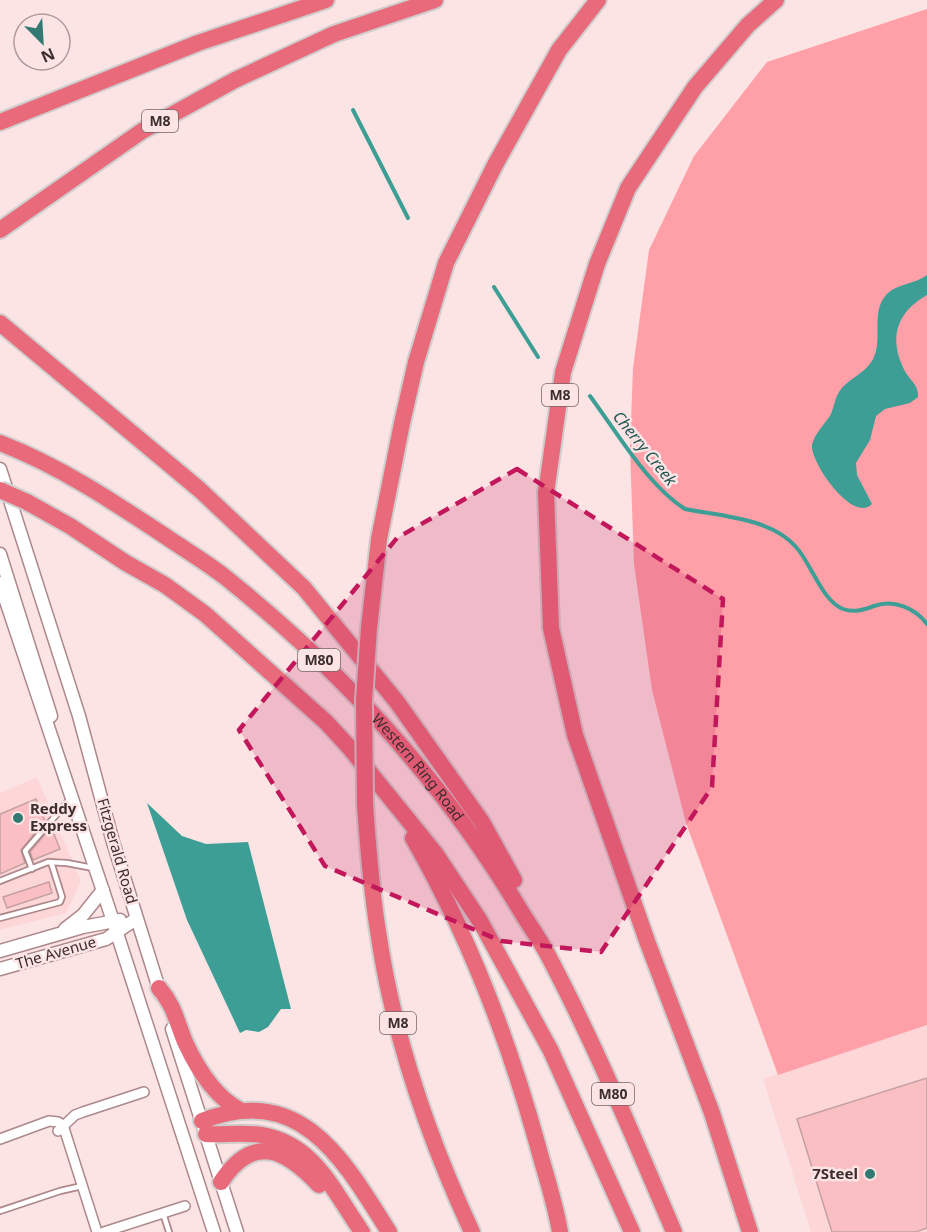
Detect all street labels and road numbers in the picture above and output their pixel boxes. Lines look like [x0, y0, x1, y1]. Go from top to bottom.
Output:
road number: M8 [142, 110, 178, 132]
road number: M8 [542, 384, 578, 406]
road number: M80 [298, 649, 340, 671]
street label: Western Ring Road [368, 709, 469, 825]
street label: Fitzgerald Road [93, 796, 143, 906]
street label: The Avenue [13, 931, 98, 973]
road number: M8 [380, 1012, 416, 1034]
road number: M80 [592, 1083, 634, 1105]

